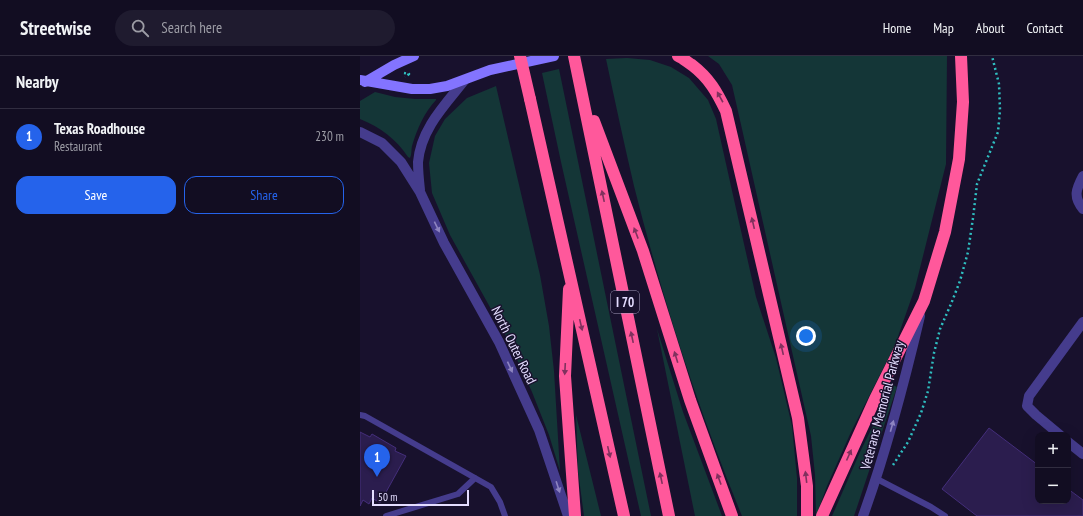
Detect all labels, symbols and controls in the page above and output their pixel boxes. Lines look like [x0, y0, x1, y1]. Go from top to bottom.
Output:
search box [115, 10, 395, 46]
text: Streetwise [20, 16, 91, 40]
icon: search [129, 17, 151, 39]
text: Search here [161, 18, 222, 37]
text: Home [883, 19, 911, 37]
text: Map [933, 19, 954, 37]
text: About [976, 19, 1005, 37]
text: Contact [1027, 19, 1063, 37]
text: Nearby [16, 71, 59, 93]
one-way arrow [716, 92, 723, 103]
text: Texas Roadhouse [54, 119, 145, 138]
text: 1 [26, 128, 32, 145]
text: 230 m [315, 128, 344, 145]
text: Restaurant [54, 138, 102, 155]
button: Save [16, 176, 176, 214]
button: Share [184, 176, 344, 214]
one-way arrow [600, 190, 606, 202]
one-way arrow [749, 217, 755, 229]
one-way arrow [434, 221, 440, 233]
one-way arrow [633, 226, 639, 238]
road number: I 70 [611, 291, 639, 313]
street label: North Outer Road [487, 303, 541, 387]
one-way arrow [579, 319, 585, 332]
your location [796, 326, 816, 346]
one-way arrow [629, 331, 635, 343]
street label: Veterans Memorial Parkway [856, 338, 908, 472]
one-way arrow [779, 343, 785, 356]
one-way arrow [673, 350, 679, 362]
one-way arrow [507, 361, 513, 373]
one-way arrow [562, 363, 568, 376]
one-way arrow [889, 419, 895, 431]
map controls [1035, 432, 1071, 504]
button: + [1035, 432, 1071, 468]
pin: 1 [364, 444, 390, 477]
one-way arrow [607, 446, 613, 459]
one-way arrow [846, 449, 852, 460]
button: − [1035, 468, 1071, 504]
one-way arrow [802, 471, 809, 483]
one-way arrow [658, 472, 664, 484]
one-way arrow [715, 473, 721, 485]
one-way arrow [556, 482, 562, 494]
scale bar [372, 488, 469, 507]
text: 50 m [378, 490, 397, 504]

